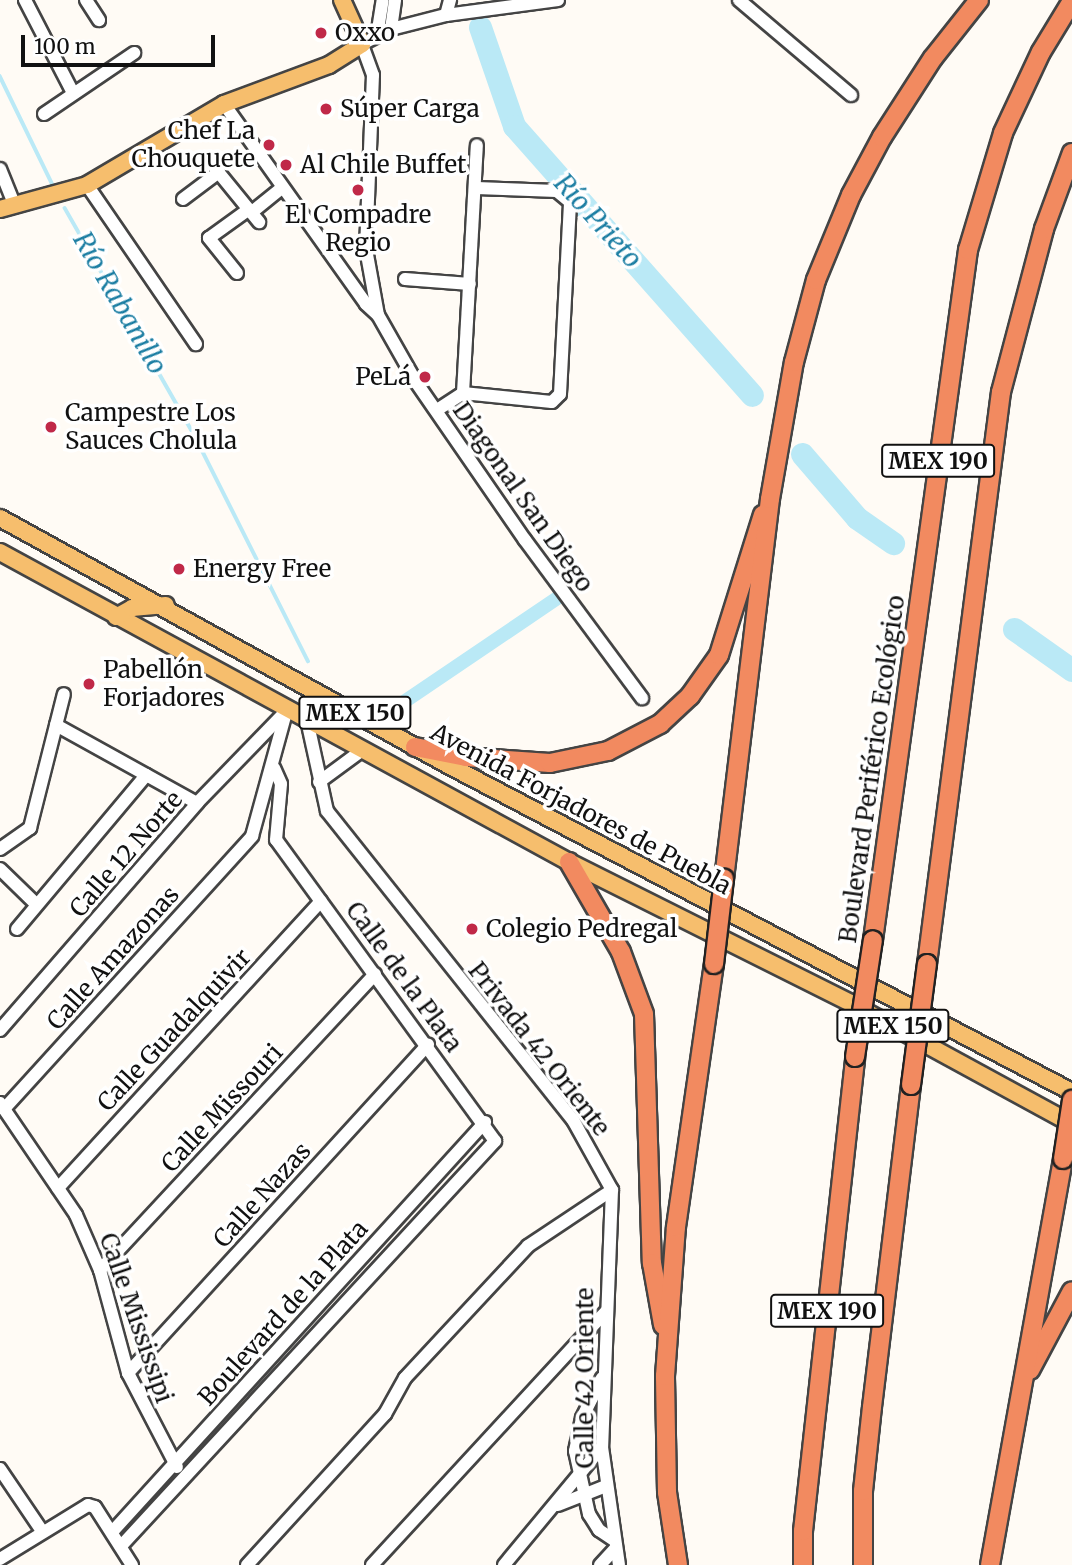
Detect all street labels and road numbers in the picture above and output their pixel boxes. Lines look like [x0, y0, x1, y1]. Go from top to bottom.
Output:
street label: Diagonal San Diego [447, 397, 599, 597]
road number: MEX 190 [880, 442, 996, 481]
street label: Boulevard Periférico Ecológico [833, 593, 911, 945]
road number: MEX 150 [297, 694, 413, 733]
street label: Avenida Forjadores de Puebla [426, 717, 736, 901]
street label: Calle 12 Norte [64, 785, 188, 923]
street label: Calle Amazonas [41, 880, 185, 1036]
street label: Calle de la Plata [340, 896, 468, 1058]
street label: Calle Guadalquivir [91, 943, 257, 1117]
street label: Privada 42 Oriente [462, 956, 616, 1142]
road number: MEX 150 [835, 1007, 951, 1046]
street label: Calle Missouri [155, 1038, 289, 1178]
street label: Calle Nazas [207, 1137, 317, 1253]
street label: Boulevard de la Plata [192, 1215, 374, 1411]
street label: Calle Mississipi [93, 1229, 179, 1407]
street label: Calle 42 Oriente [571, 1288, 599, 1468]
road number: MEX 190 [769, 1292, 885, 1330]

